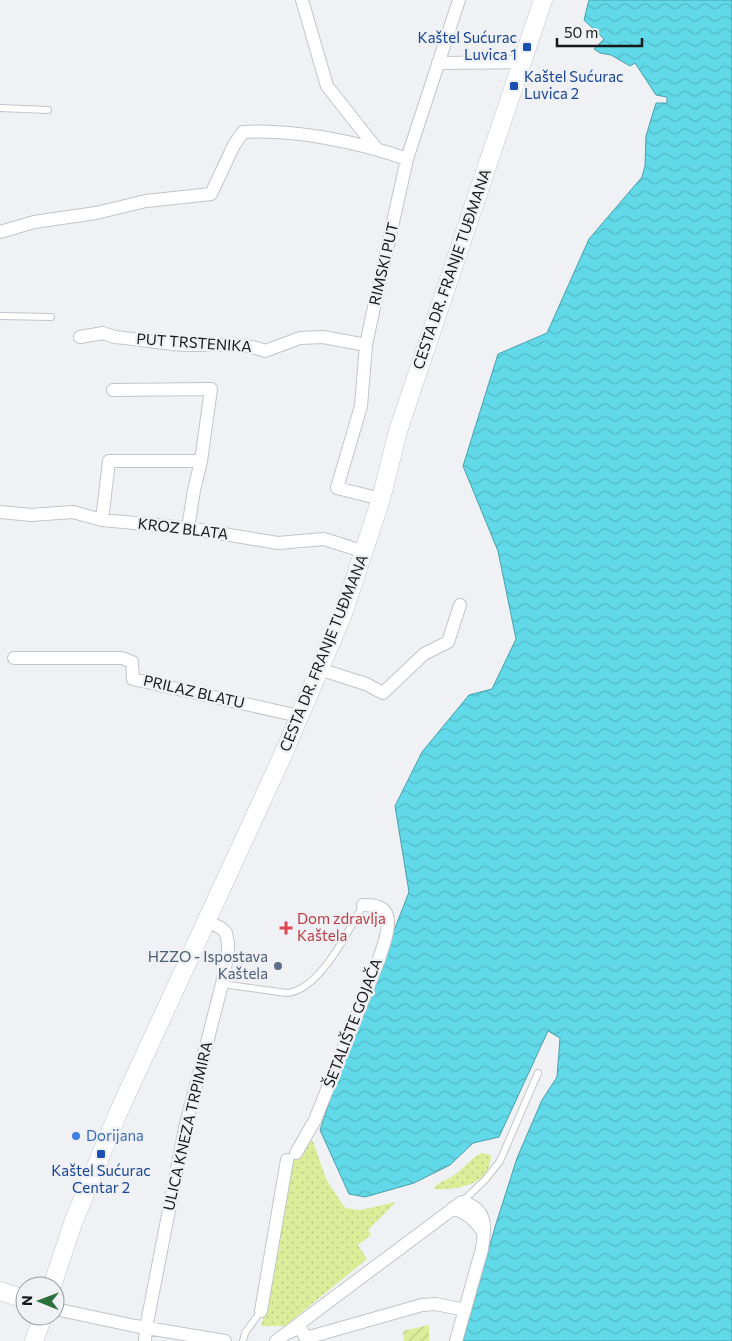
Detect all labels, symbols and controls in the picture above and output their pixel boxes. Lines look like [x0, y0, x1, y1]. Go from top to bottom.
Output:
scale bar [557, 15, 642, 47]
text: 50 m [564, 23, 598, 41]
place label: Kaštel Sućurac Luvica 1 [418, 28, 517, 63]
marker: Kaštel Sućurac Luvica 1 [521, 41, 533, 53]
place label: Kaštel Sućurac Luvica 2 [524, 67, 623, 102]
marker: Kaštel Sućurac Luvica 2 [508, 80, 520, 92]
street label: CESTA DR. FRANJE TUĐMANA [408, 166, 494, 371]
street label: RIMSKI PUT [365, 220, 401, 307]
street label: PUT TRSTENIKA [136, 329, 252, 355]
street label: KROZ BLATA [137, 514, 229, 542]
street label: CESTA DR. FRANJE TUĐMANA [275, 551, 371, 754]
street label: PRILAZ BLATU [142, 671, 247, 711]
place label: Dom zdravlja Kaštela [297, 909, 386, 944]
marker: Dom zdravlja Kaštela [279, 921, 293, 935]
place label: HZZO - Ispostava Kaštela [148, 947, 268, 982]
street label: ŠETALIŠTE GOJAČA [318, 955, 385, 1090]
marker: HZZO - Ispostava Kaštela [272, 960, 284, 972]
street label: ULICA KNEZA TRPIMIRA [159, 1039, 215, 1212]
place label: Dorijana [86, 1126, 144, 1144]
marker: Dorijana [70, 1130, 82, 1142]
marker: Kaštel Sućurac Centar 2 [95, 1148, 107, 1160]
place label: Kaštel Sućurac Centar 2 [51, 1161, 151, 1196]
north arrow [15, 1276, 65, 1326]
text: N [18, 1295, 35, 1306]

